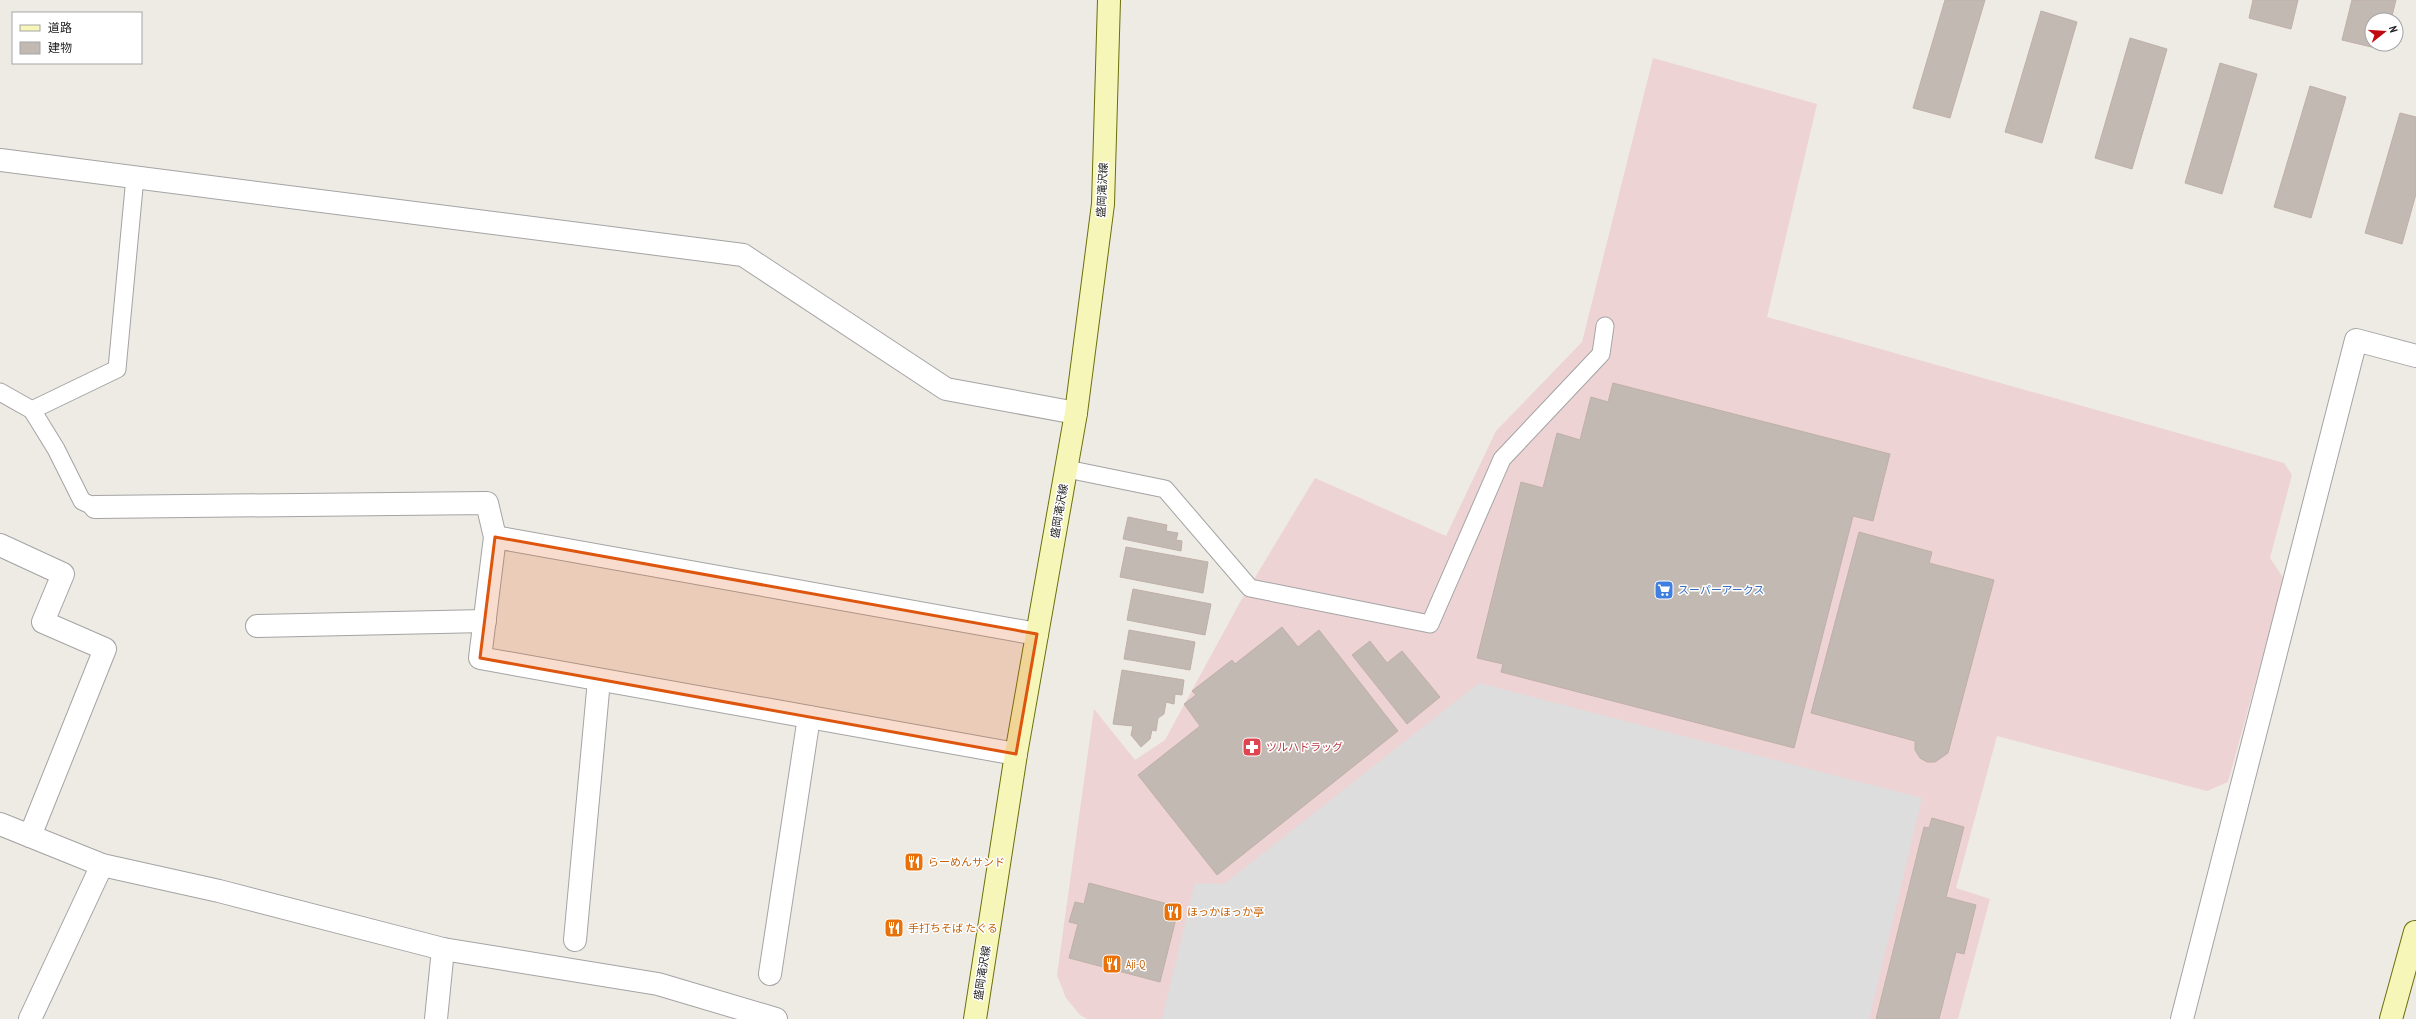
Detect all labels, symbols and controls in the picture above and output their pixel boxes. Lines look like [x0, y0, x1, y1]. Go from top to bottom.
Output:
legend [12, 12, 142, 64]
north arrow [2364, 12, 2404, 52]
text: 道路 [48, 20, 72, 35]
text: N [2386, 24, 2401, 34]
text: 建物 [48, 40, 72, 55]
street label: 盛岡滝沢線 [1094, 162, 1110, 218]
street label: 盛岡滝沢線 [1047, 483, 1071, 539]
supermarket icon: スーパーアークス [1653, 579, 1675, 601]
place label: スーパーアークス [1678, 583, 1764, 597]
pharmacy icon: ツルハドラッグ [1241, 736, 1263, 758]
place label: ツルハドラッグ [1266, 740, 1343, 754]
restaurant icon: らーめんサンド [903, 851, 925, 873]
place label: らーめんサンド [928, 855, 1005, 869]
restaurant icon: ほっかほっか亭 [1162, 901, 1184, 923]
place label: ほっかほっか亭 [1187, 905, 1264, 919]
restaurant icon: 手打ちそば たぐる [883, 917, 905, 939]
place label: 手打ちそば たぐる [908, 921, 998, 935]
street label: 盛岡滝沢線 [971, 945, 993, 1001]
restaurant icon: Aji-Q [1101, 953, 1123, 975]
place label: Aji-Q [1126, 957, 1146, 971]

